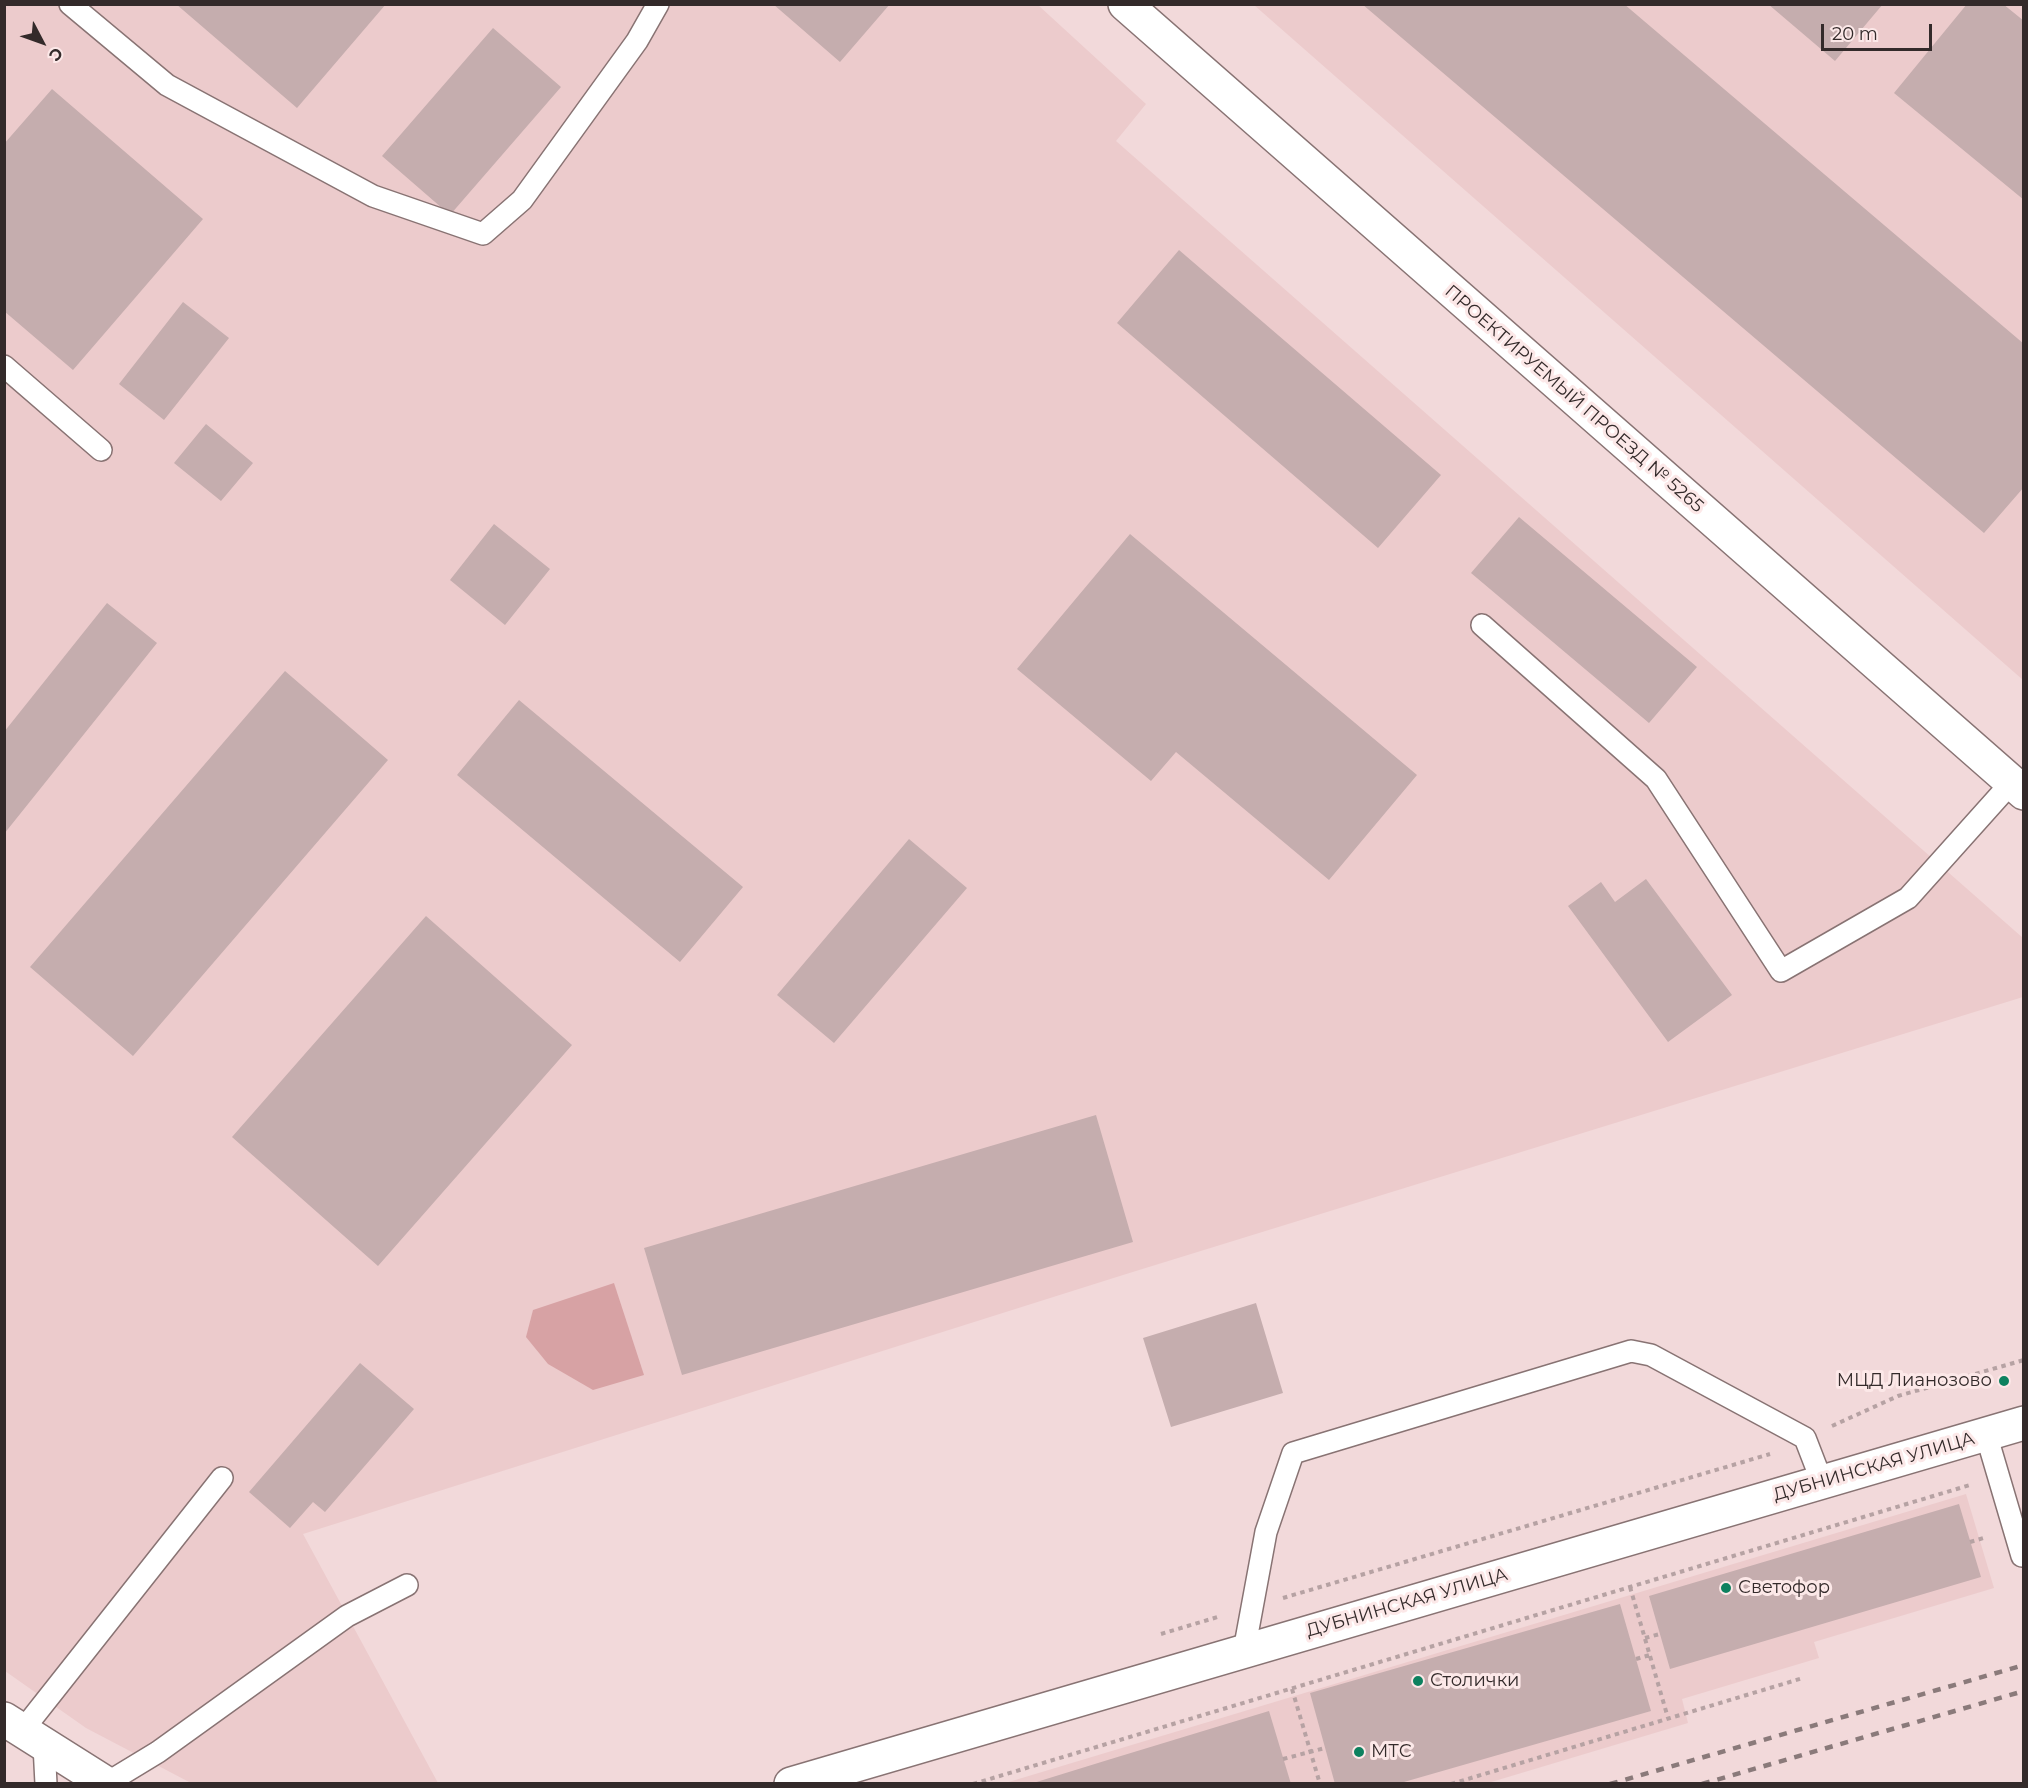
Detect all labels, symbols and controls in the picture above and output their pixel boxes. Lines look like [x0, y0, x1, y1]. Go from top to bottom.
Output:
north arrow [12, 12, 72, 72]
scale bar [1824, 12, 1935, 50]
text: 20 m [1832, 23, 1878, 45]
text: С [45, 44, 67, 65]
street label: ПРОЕКТИРУЕМЫЙ ПРОЕЗД № 5265 [1440, 281, 1708, 517]
place label: МЦД Лианозово [1837, 1370, 1992, 1392]
marker: МЦД Лианозово [1997, 1374, 2011, 1388]
street label: ДУБНИНСКАЯ УЛИЦА [1771, 1428, 1977, 1506]
street label: ДУБНИНСКАЯ УЛИЦА [1304, 1564, 1510, 1642]
place label: Светофор [1738, 1577, 1830, 1599]
marker: Светофор [1719, 1581, 1733, 1595]
place label: Столички [1430, 1670, 1519, 1692]
marker: Столички [1411, 1674, 1425, 1688]
place label: МТС [1371, 1741, 1412, 1763]
marker: МТС [1352, 1745, 1366, 1759]

